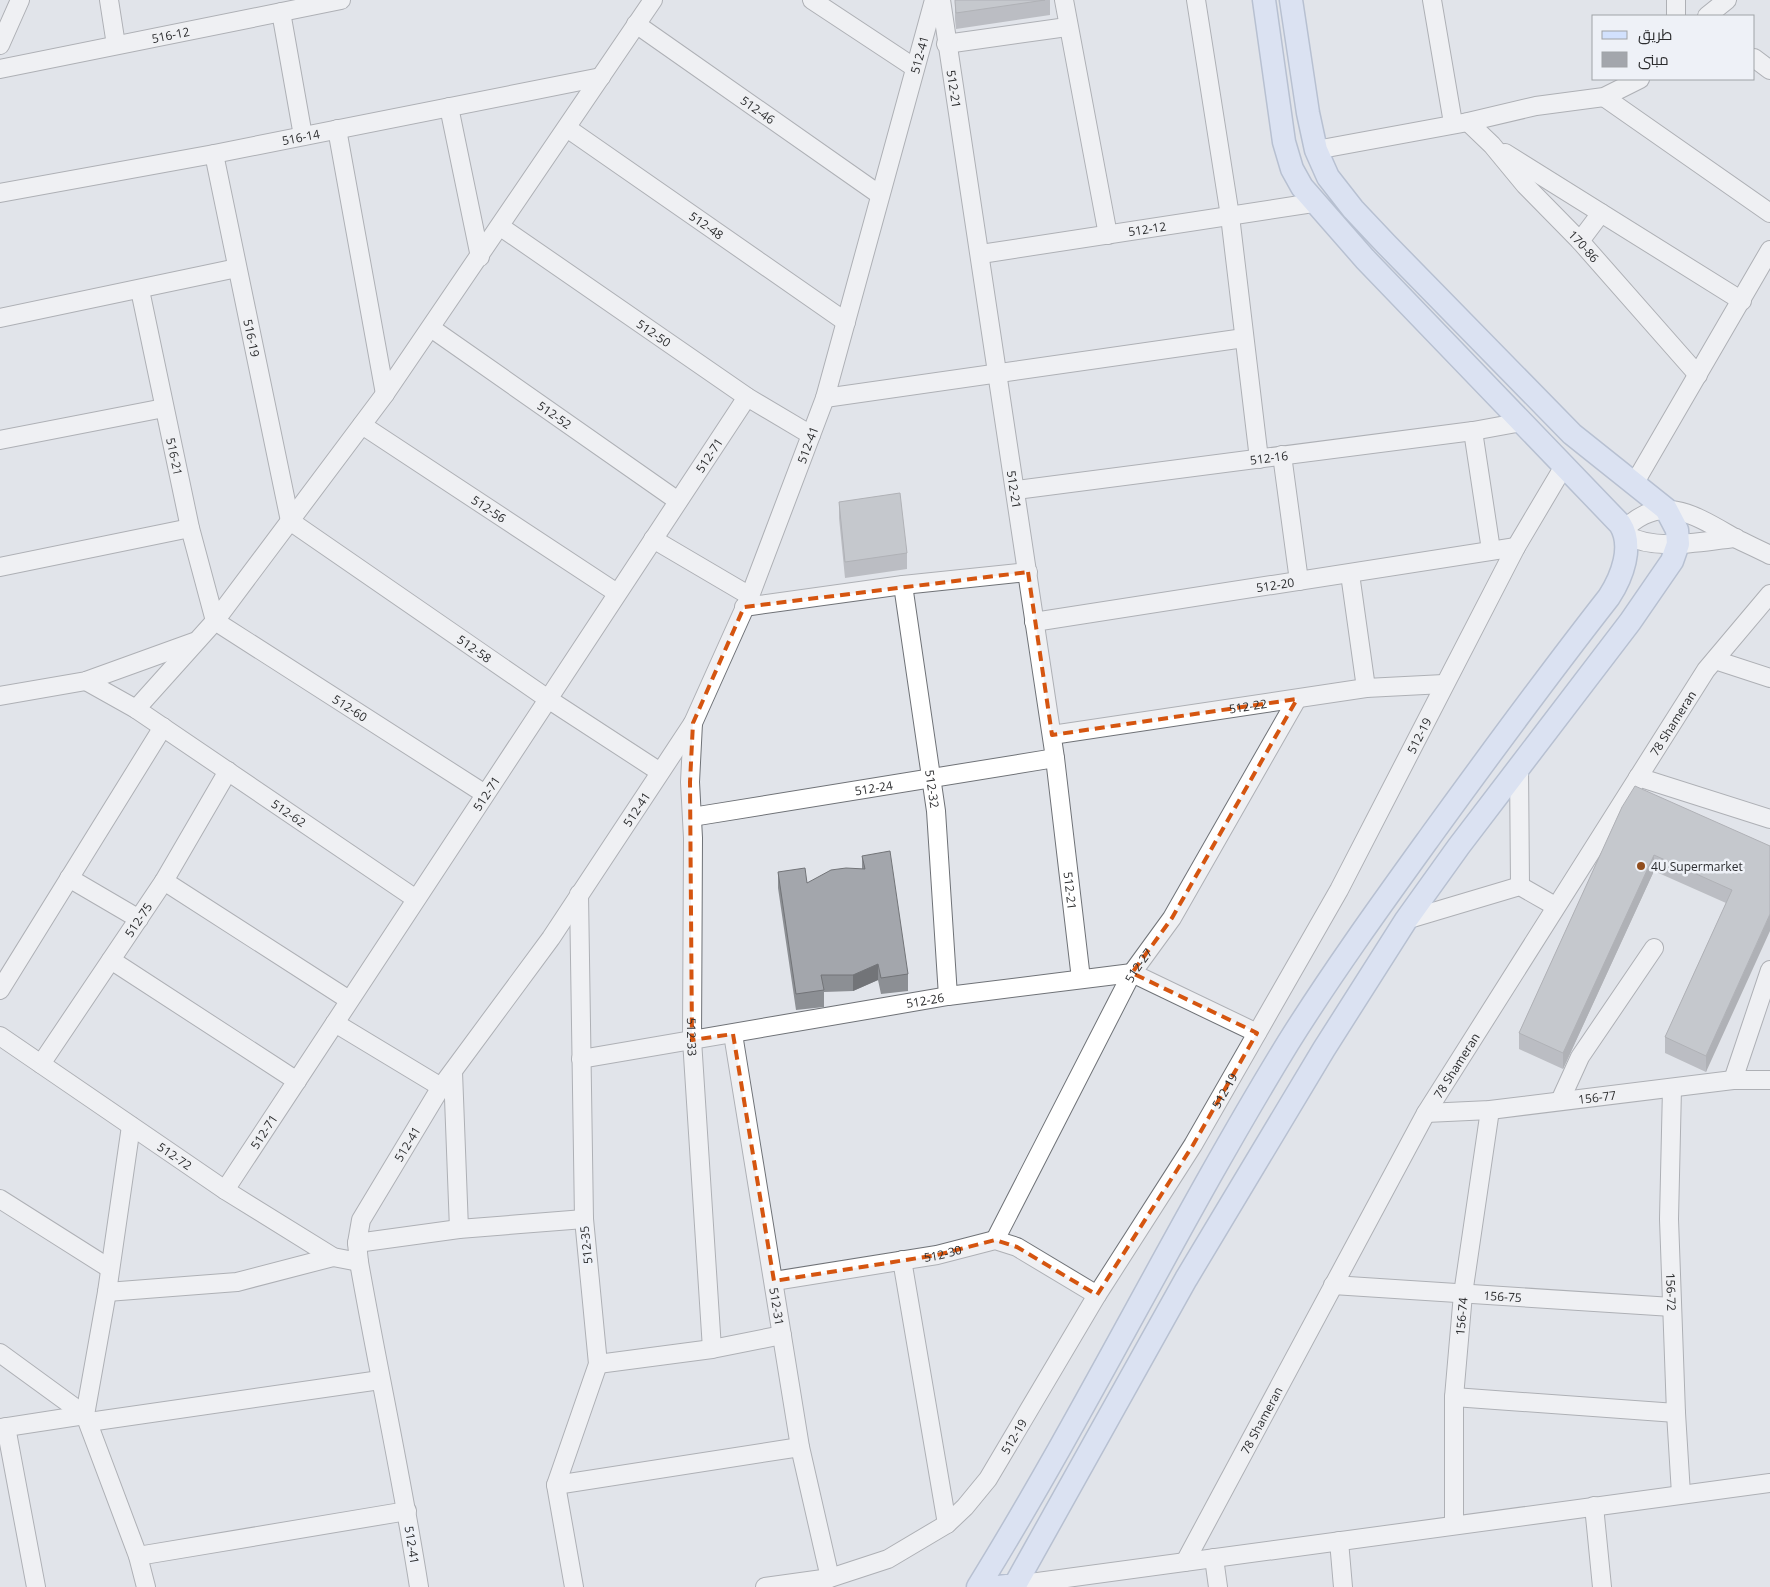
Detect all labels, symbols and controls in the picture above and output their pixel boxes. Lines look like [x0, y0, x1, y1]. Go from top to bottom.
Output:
legend [1592, 15, 1755, 80]
street label: 516-12 [150, 22, 191, 47]
text: طريق [1638, 24, 1672, 45]
street label: 512-41 [906, 34, 932, 75]
text: مبنى [1638, 49, 1669, 70]
street label: 512-21 [943, 69, 966, 109]
street label: 512-46 [737, 92, 779, 128]
street label: 516-14 [280, 125, 321, 149]
street label: 512-48 [686, 207, 727, 243]
street label: 512-12 [1127, 217, 1167, 240]
street label: 170-86 [1565, 226, 1603, 266]
street label: 512-50 [633, 315, 675, 351]
street label: 516-19 [240, 318, 264, 359]
street label: 512-52 [534, 397, 575, 433]
street label: 512-41 [793, 424, 822, 466]
street label: 512-71 [691, 434, 726, 476]
street label: 516-21 [163, 436, 187, 477]
street label: 512-16 [1249, 446, 1289, 468]
street label: 512-21 [1003, 469, 1026, 510]
street label: 512-56 [468, 491, 510, 526]
street label: 512-20 [1255, 573, 1295, 596]
street label: 512-58 [454, 630, 495, 666]
street label: 78 Shameran [1645, 687, 1700, 759]
street label: 512-60 [329, 690, 371, 725]
street label: 512-22 [1228, 694, 1268, 717]
street label: 512-19 [1402, 714, 1435, 756]
street label: 512-32 [922, 769, 944, 809]
street label: 512-71 [469, 773, 504, 814]
street label: 512-24 [853, 776, 894, 799]
street label: 512-41 [619, 788, 654, 830]
street label: 512-62 [268, 795, 310, 831]
place label: 4U Supermarket [1651, 858, 1743, 875]
marker: 4U Supermarket [1635, 860, 1647, 872]
street label: 512-21 [1060, 871, 1081, 911]
street label: 512-75 [120, 899, 156, 940]
street label: 512-27 [1120, 944, 1156, 985]
street label: 512-26 [905, 988, 945, 1012]
street label: 512-33 [683, 1018, 702, 1057]
street label: 78 Shameran [1429, 1029, 1483, 1101]
street label: 512-19 [1207, 1070, 1241, 1111]
street label: 156-77 [1577, 1086, 1617, 1108]
street label: 512-71 [246, 1111, 281, 1152]
street label: 512-41 [390, 1123, 424, 1164]
street label: 512-72 [154, 1138, 196, 1174]
street label: 512-35 [576, 1225, 596, 1265]
street label: 512-30 [923, 1240, 964, 1265]
street label: 156-72 [1662, 1272, 1681, 1311]
street label: 512-31 [766, 1286, 789, 1327]
street label: 156-75 [1483, 1286, 1522, 1306]
street label: 156-74 [1451, 1296, 1471, 1336]
street label: 78 Shameran [1236, 1383, 1286, 1457]
street label: 512-19 [996, 1415, 1030, 1457]
street label: 512-41 [401, 1525, 423, 1565]

